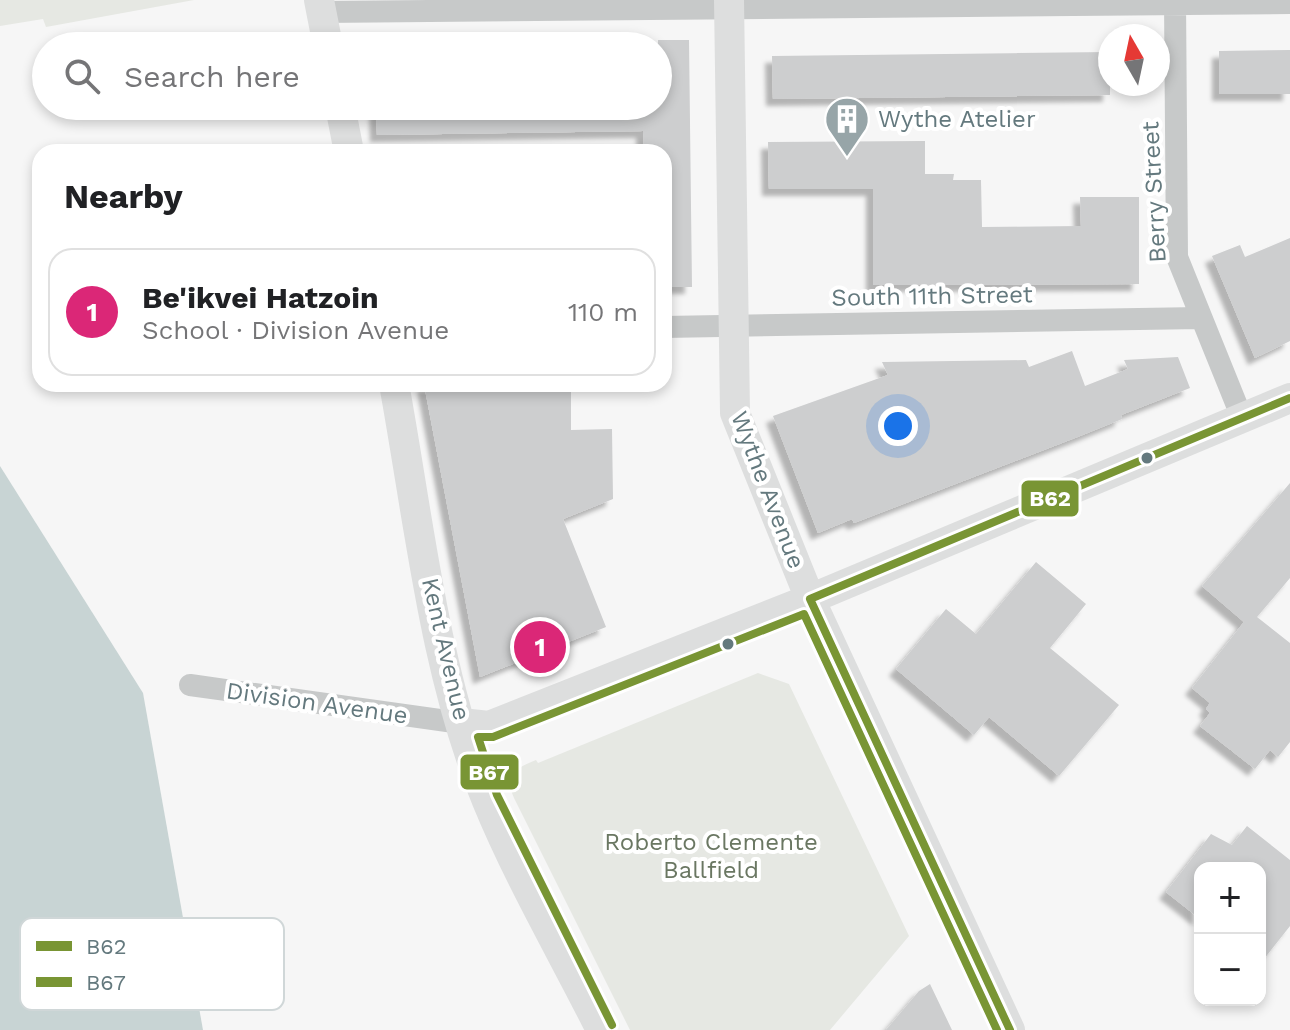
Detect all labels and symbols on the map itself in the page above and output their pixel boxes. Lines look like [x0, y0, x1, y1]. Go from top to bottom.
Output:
north arrow [1098, 24, 1170, 96]
building icon: Wythe Atelier [823, 95, 871, 158]
place label: Wythe Atelier [878, 105, 1036, 133]
street label: Berry Street [1136, 121, 1172, 263]
street label: South 11th Street [831, 280, 1033, 312]
your location [878, 406, 918, 446]
street label: Wythe Avenue [725, 407, 811, 573]
unlabelled marker [1139, 450, 1155, 466]
line badge: B62 [1020, 479, 1080, 518]
text: B62 [1029, 486, 1071, 511]
street label: Kent Avenue [416, 575, 476, 723]
pin: 1 [514, 617, 566, 677]
unlabelled marker [720, 636, 736, 652]
street label: Division Avenue [225, 676, 409, 730]
line badge: B67 [459, 753, 520, 791]
text: B67 [468, 760, 510, 785]
park label: Roberto Clemente Ballfield [604, 828, 818, 884]
legend [20, 918, 284, 1010]
text: B62 [86, 934, 127, 959]
text: B67 [86, 970, 126, 995]

